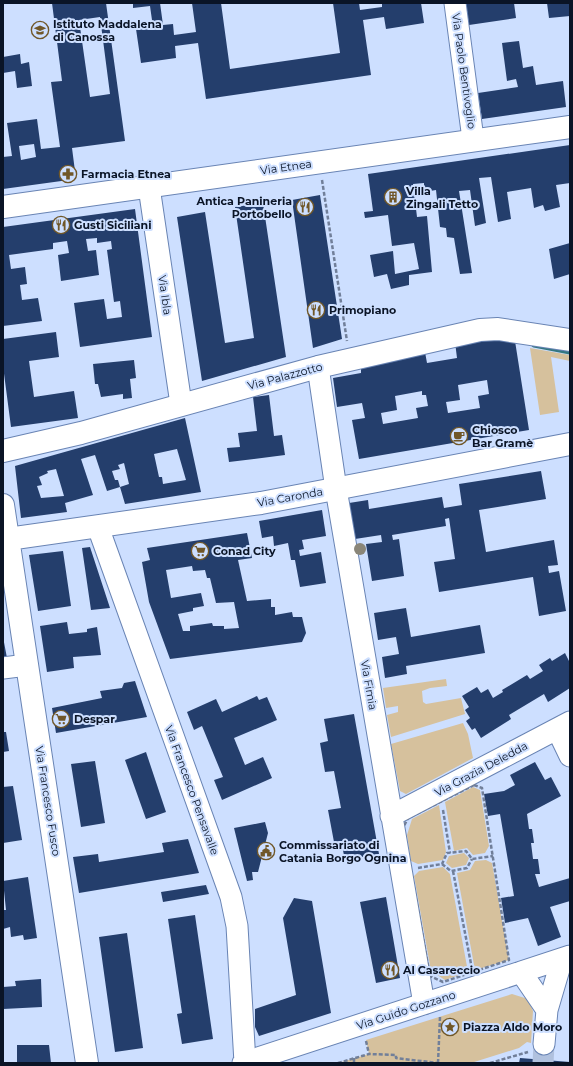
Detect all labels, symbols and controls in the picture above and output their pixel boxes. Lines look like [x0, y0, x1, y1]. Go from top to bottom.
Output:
street label: Via Paolo Bentivoglio [449, 12, 479, 130]
place label: Istituto Maddalena di Canossa [53, 17, 162, 44]
school or university icon: Istituto Maddalena di Canossa [30, 20, 50, 40]
street label: Via Etnea [259, 156, 313, 178]
pharmacy icon: Farmacia Etnea [58, 164, 78, 184]
place label: Farmacia Etnea [81, 167, 171, 181]
place label: Villa Zingali Tetto [405, 184, 478, 211]
building icon: Villa Zingali Tetto [383, 187, 403, 207]
place label: Antica Panineria Portobello [196, 194, 292, 221]
restaurant icon: Antica Panineria Portobello [295, 197, 315, 217]
restaurant icon: Gusti Siciliani [51, 215, 71, 235]
place label: Gusti Siciliani [74, 218, 152, 232]
street label: Via Ibla [155, 274, 175, 316]
restaurant icon: Primopiano [306, 300, 326, 320]
place label: Primopiano [329, 303, 396, 317]
street label: Via Palazzotto [246, 359, 324, 393]
place label: Chiosco Bar Gramè [472, 423, 533, 450]
cafe icon: Chiosco Bar Gramè [449, 426, 469, 446]
street label: Via Caronda [256, 484, 324, 510]
supermarket icon: Conad City [190, 541, 210, 561]
place label: Conad City [213, 544, 276, 558]
street label: Via Fimia [358, 659, 380, 711]
supermarket icon: Despar [51, 709, 71, 729]
place label: Despar [74, 712, 115, 726]
street label: Via Francesco Pensavalle [162, 723, 222, 857]
street label: Via Grazia Deledda [432, 739, 530, 799]
street label: Via Francesco Fusco [32, 745, 64, 857]
place label: Commissariato di Catania Borgo Ognina [279, 838, 407, 865]
public building icon: Commissariato di Catania Borgo Ognina [256, 841, 276, 861]
restaurant icon: Al Casareccio [380, 960, 400, 980]
place label: Al Casareccio [402, 963, 480, 977]
street label: Via Guido Gozzano [355, 987, 457, 1033]
place icon: Piazza Aldo Moro [440, 1017, 460, 1037]
place label: Piazza Aldo Moro [463, 1020, 562, 1034]

